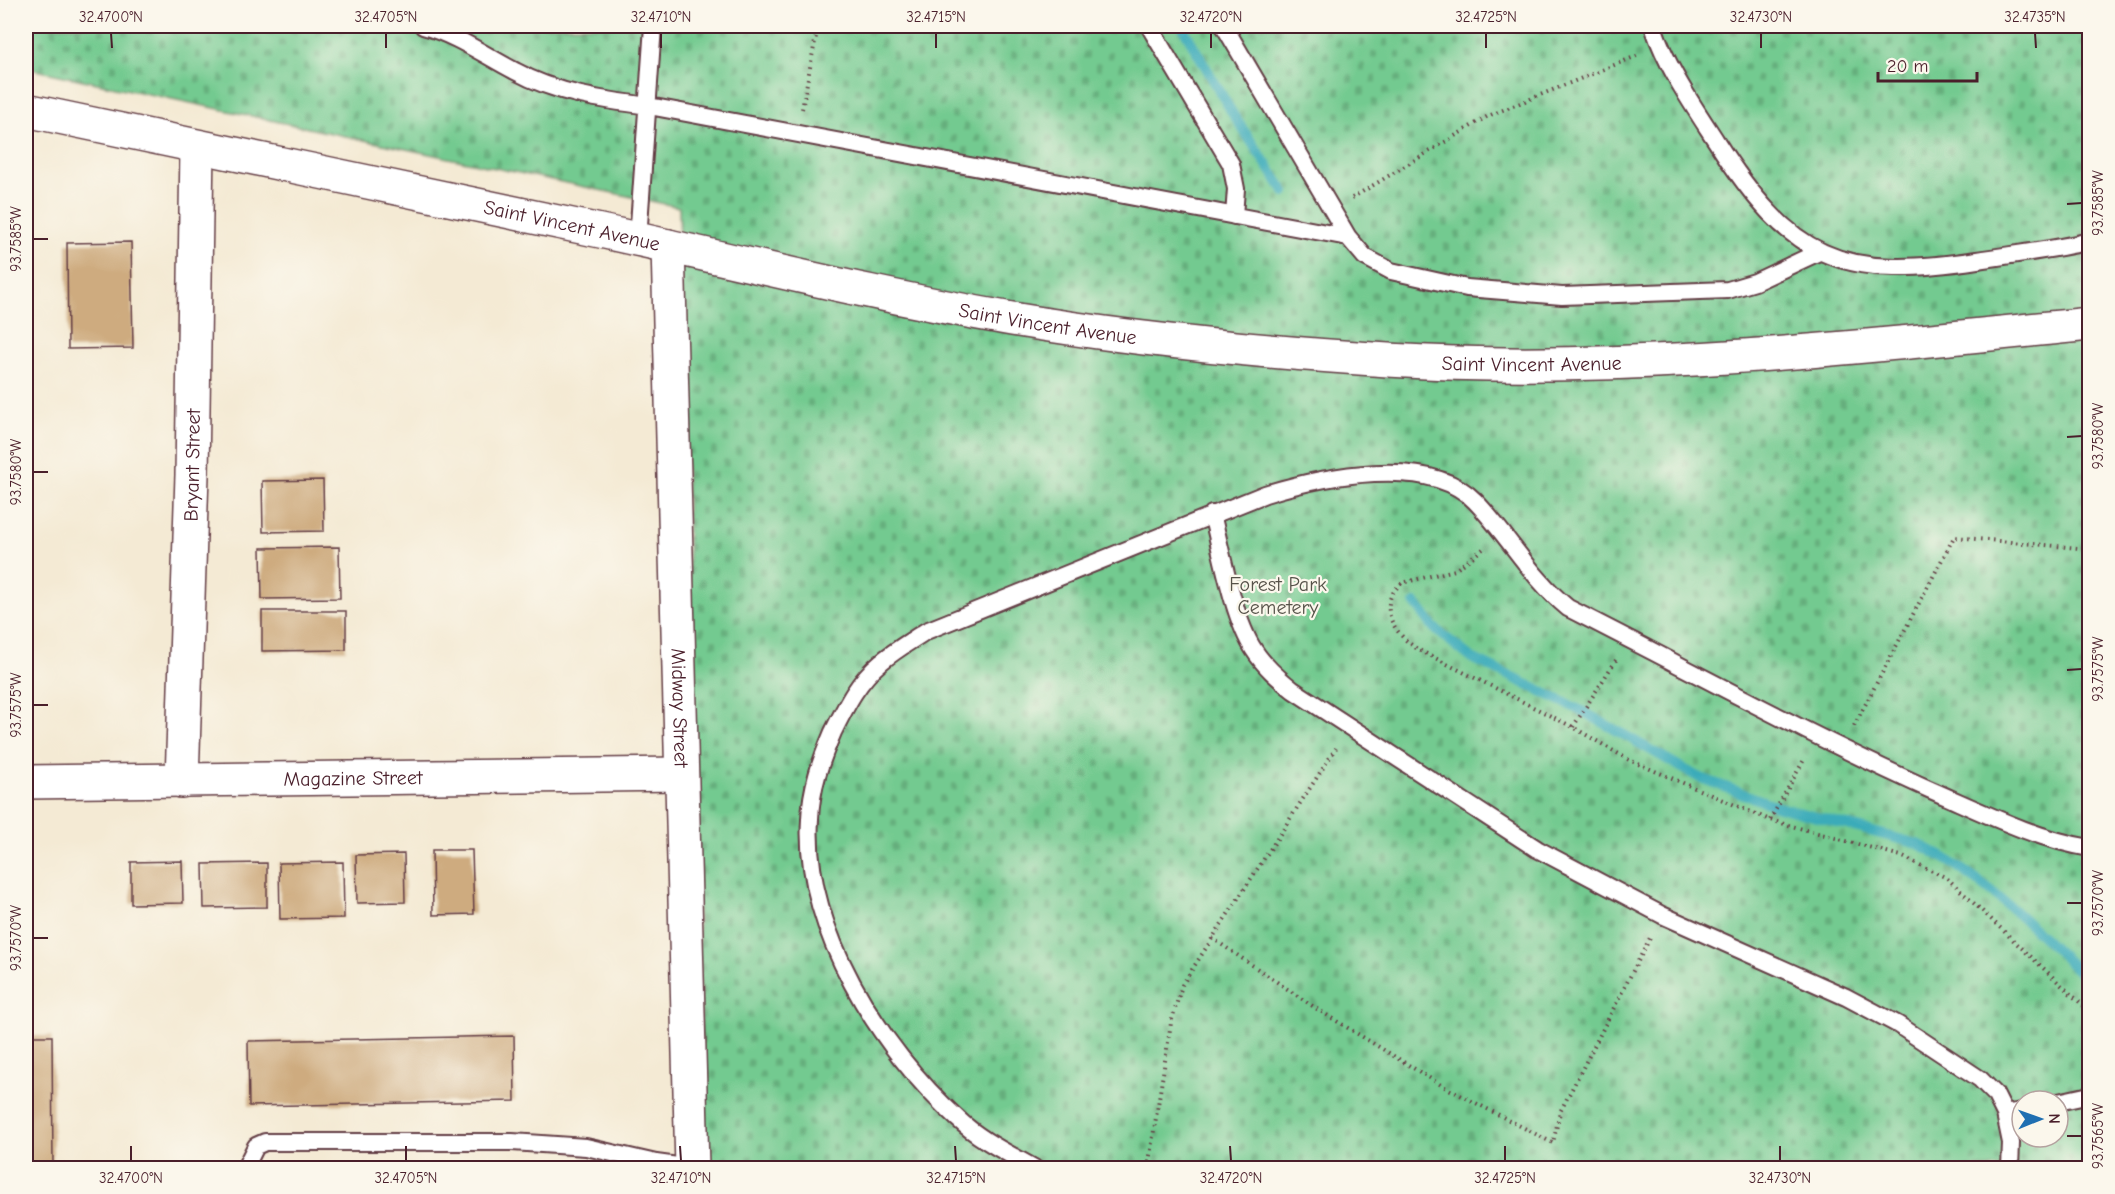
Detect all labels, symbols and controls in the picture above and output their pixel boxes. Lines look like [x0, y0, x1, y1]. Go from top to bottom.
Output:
text: 32.4700°N [79, 8, 143, 26]
text: 32.4705°N [355, 8, 417, 26]
text: 32.4710°N [631, 8, 691, 26]
text: 32.4715°N [906, 8, 966, 26]
text: 32.4720°N [1180, 8, 1242, 26]
text: 32.4725°N [1455, 8, 1517, 26]
text: 32.4730°N [1730, 8, 1792, 26]
text: 32.4735°N [2004, 8, 2066, 26]
scale bar [1878, 45, 1977, 83]
text: 20 m [1887, 56, 1928, 77]
text: 93.7585°W [2089, 170, 2107, 236]
street label: Saint Vincent Avenue [482, 195, 662, 255]
text: 93.7585°W [7, 206, 25, 272]
street label: Saint Vincent Avenue [957, 298, 1138, 349]
street label: Saint Vincent Avenue [1441, 351, 1622, 376]
text: 93.7580°W [2089, 403, 2107, 469]
street label: Bryant Street [179, 407, 205, 522]
text: 93.7580°W [7, 439, 25, 505]
park label: Forest Park Cemetery [1229, 573, 1327, 619]
text: 93.7575°W [2089, 636, 2107, 702]
street label: Midway Street [667, 648, 693, 769]
text: 93.7575°W [7, 672, 25, 738]
street label: Magazine Street [283, 766, 424, 790]
text: 93.7570°W [2089, 870, 2107, 936]
text: 93.7570°W [7, 905, 25, 971]
north arrow [2010, 1089, 2070, 1149]
text: 93.7565°W [2089, 1103, 2107, 1169]
text: N [2045, 1113, 2063, 1124]
text: 32.4700°N [99, 1169, 163, 1187]
text: 32.4705°N [375, 1169, 437, 1187]
text: 32.4710°N [651, 1169, 711, 1187]
text: 32.4715°N [926, 1169, 986, 1187]
text: 32.4720°N [1200, 1169, 1262, 1187]
text: 32.4725°N [1474, 1169, 1536, 1187]
text: 32.4730°N [1749, 1169, 1811, 1187]

